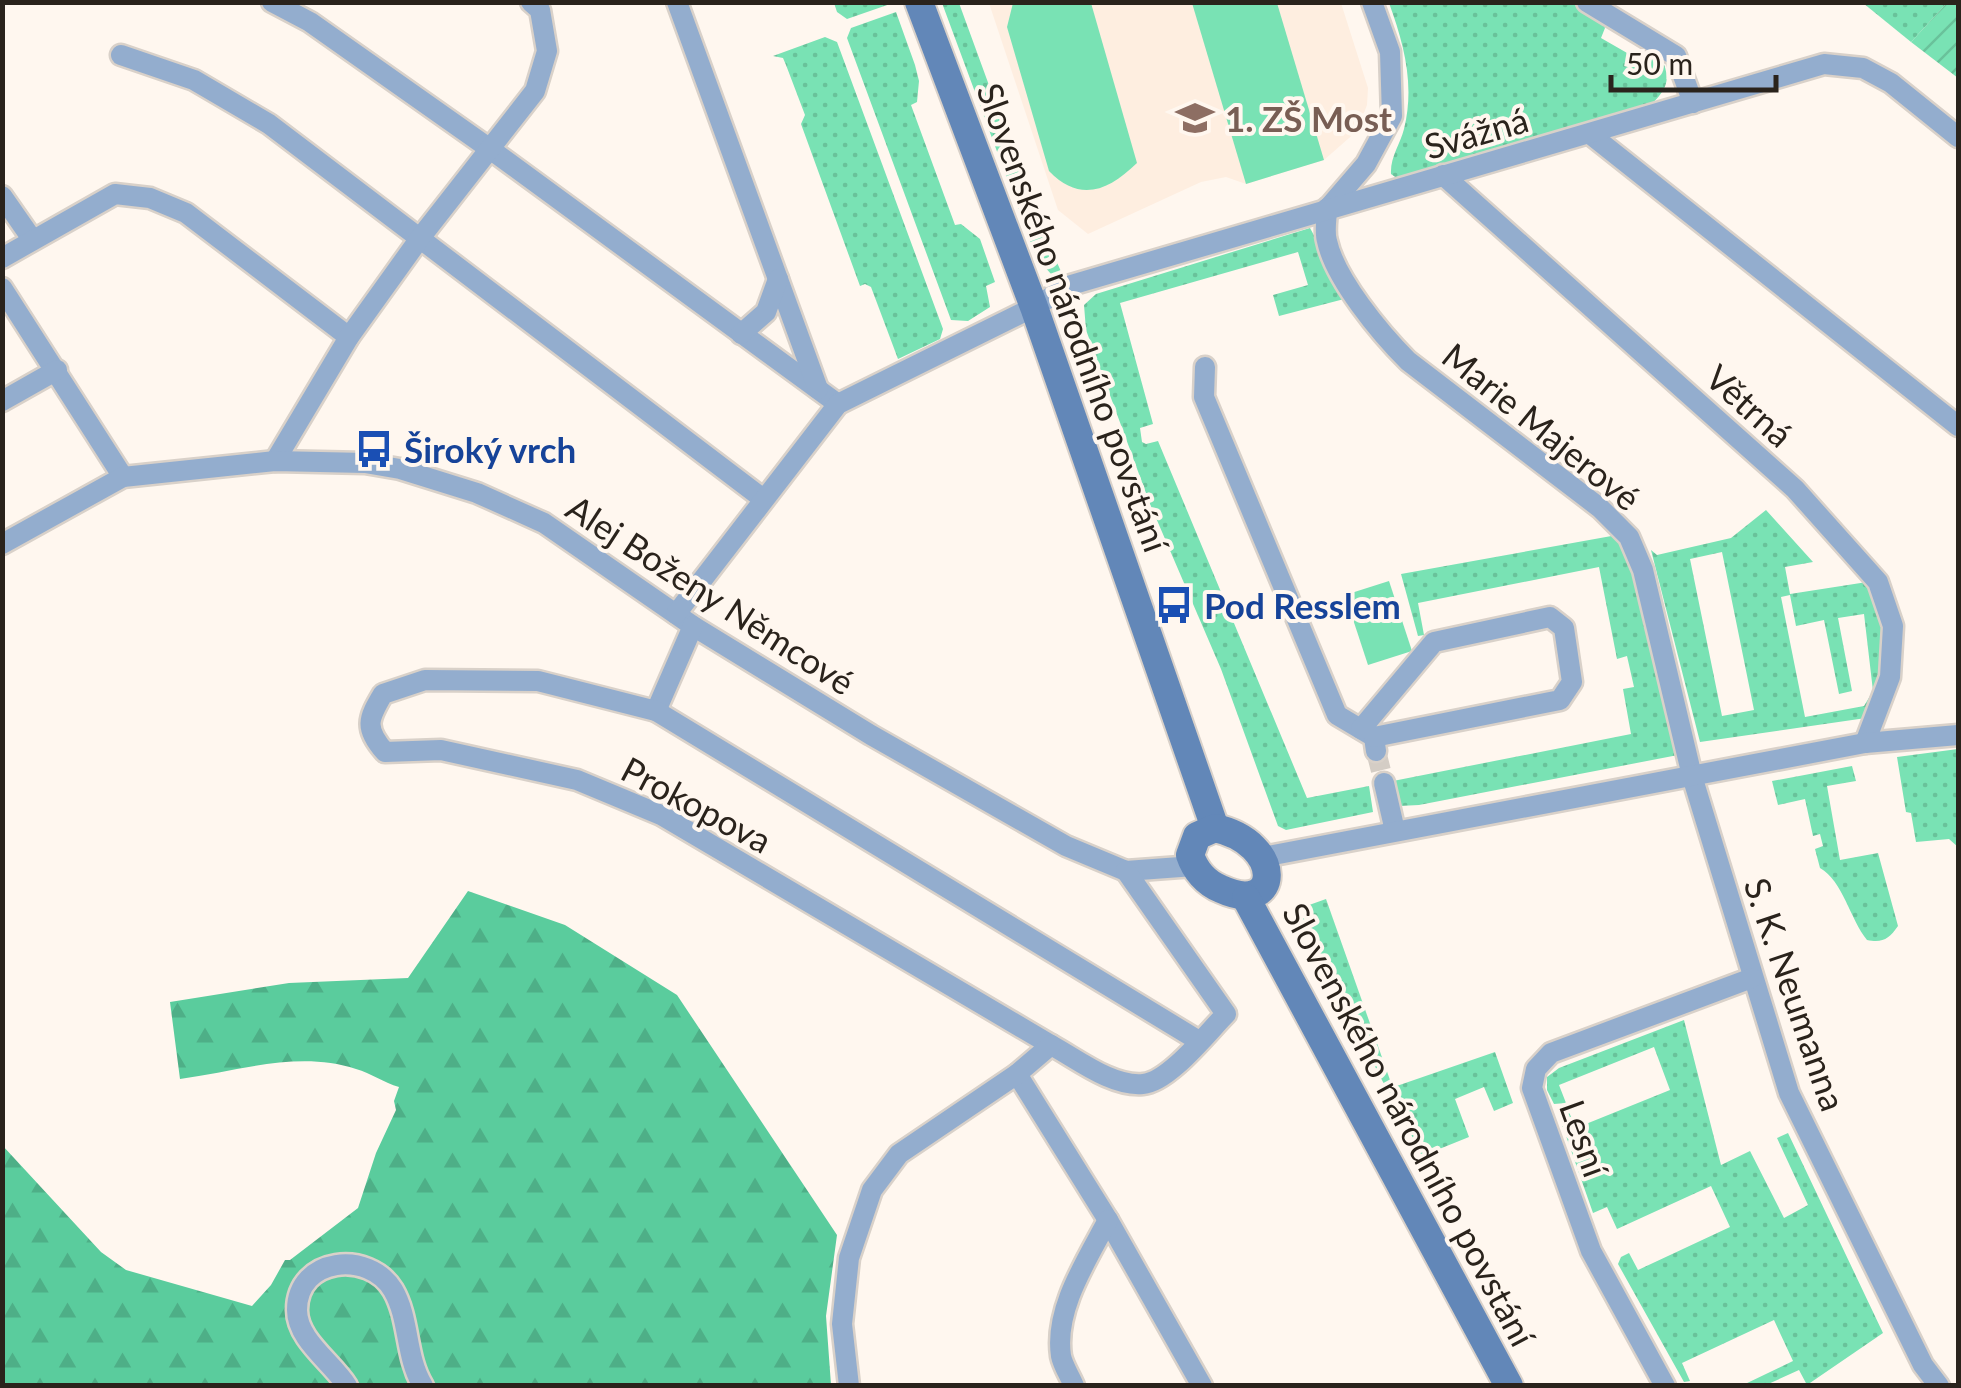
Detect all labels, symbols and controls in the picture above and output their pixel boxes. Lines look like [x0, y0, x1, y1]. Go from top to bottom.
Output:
scale bar [1611, 30, 1776, 92]
text: 50 m [1626, 45, 1693, 81]
street label: Slovenského národního povstání [970, 77, 1179, 559]
school or university icon: 1. ZŠ Most [1174, 97, 1216, 139]
place label: 1. ZŠ Most [1225, 97, 1392, 139]
street label: Svážná [1419, 97, 1533, 167]
street label: Marie Majerové [1435, 334, 1649, 518]
street label: Větrná [1698, 355, 1802, 455]
bus stop icon: Široký vrch [353, 428, 395, 470]
place label: Široký vrch [404, 428, 576, 470]
street label: Alej Boženy Němcové [559, 485, 863, 703]
bus stop icon: Pod Resslem [1153, 584, 1195, 626]
place label: Pod Resslem [1204, 584, 1401, 626]
street label: Prokopova [615, 747, 779, 861]
street label: S. K. Neumanna [1737, 872, 1855, 1116]
street label: Slovenského národního povstání [1275, 895, 1546, 1354]
street label: Lesní [1552, 1094, 1619, 1183]

